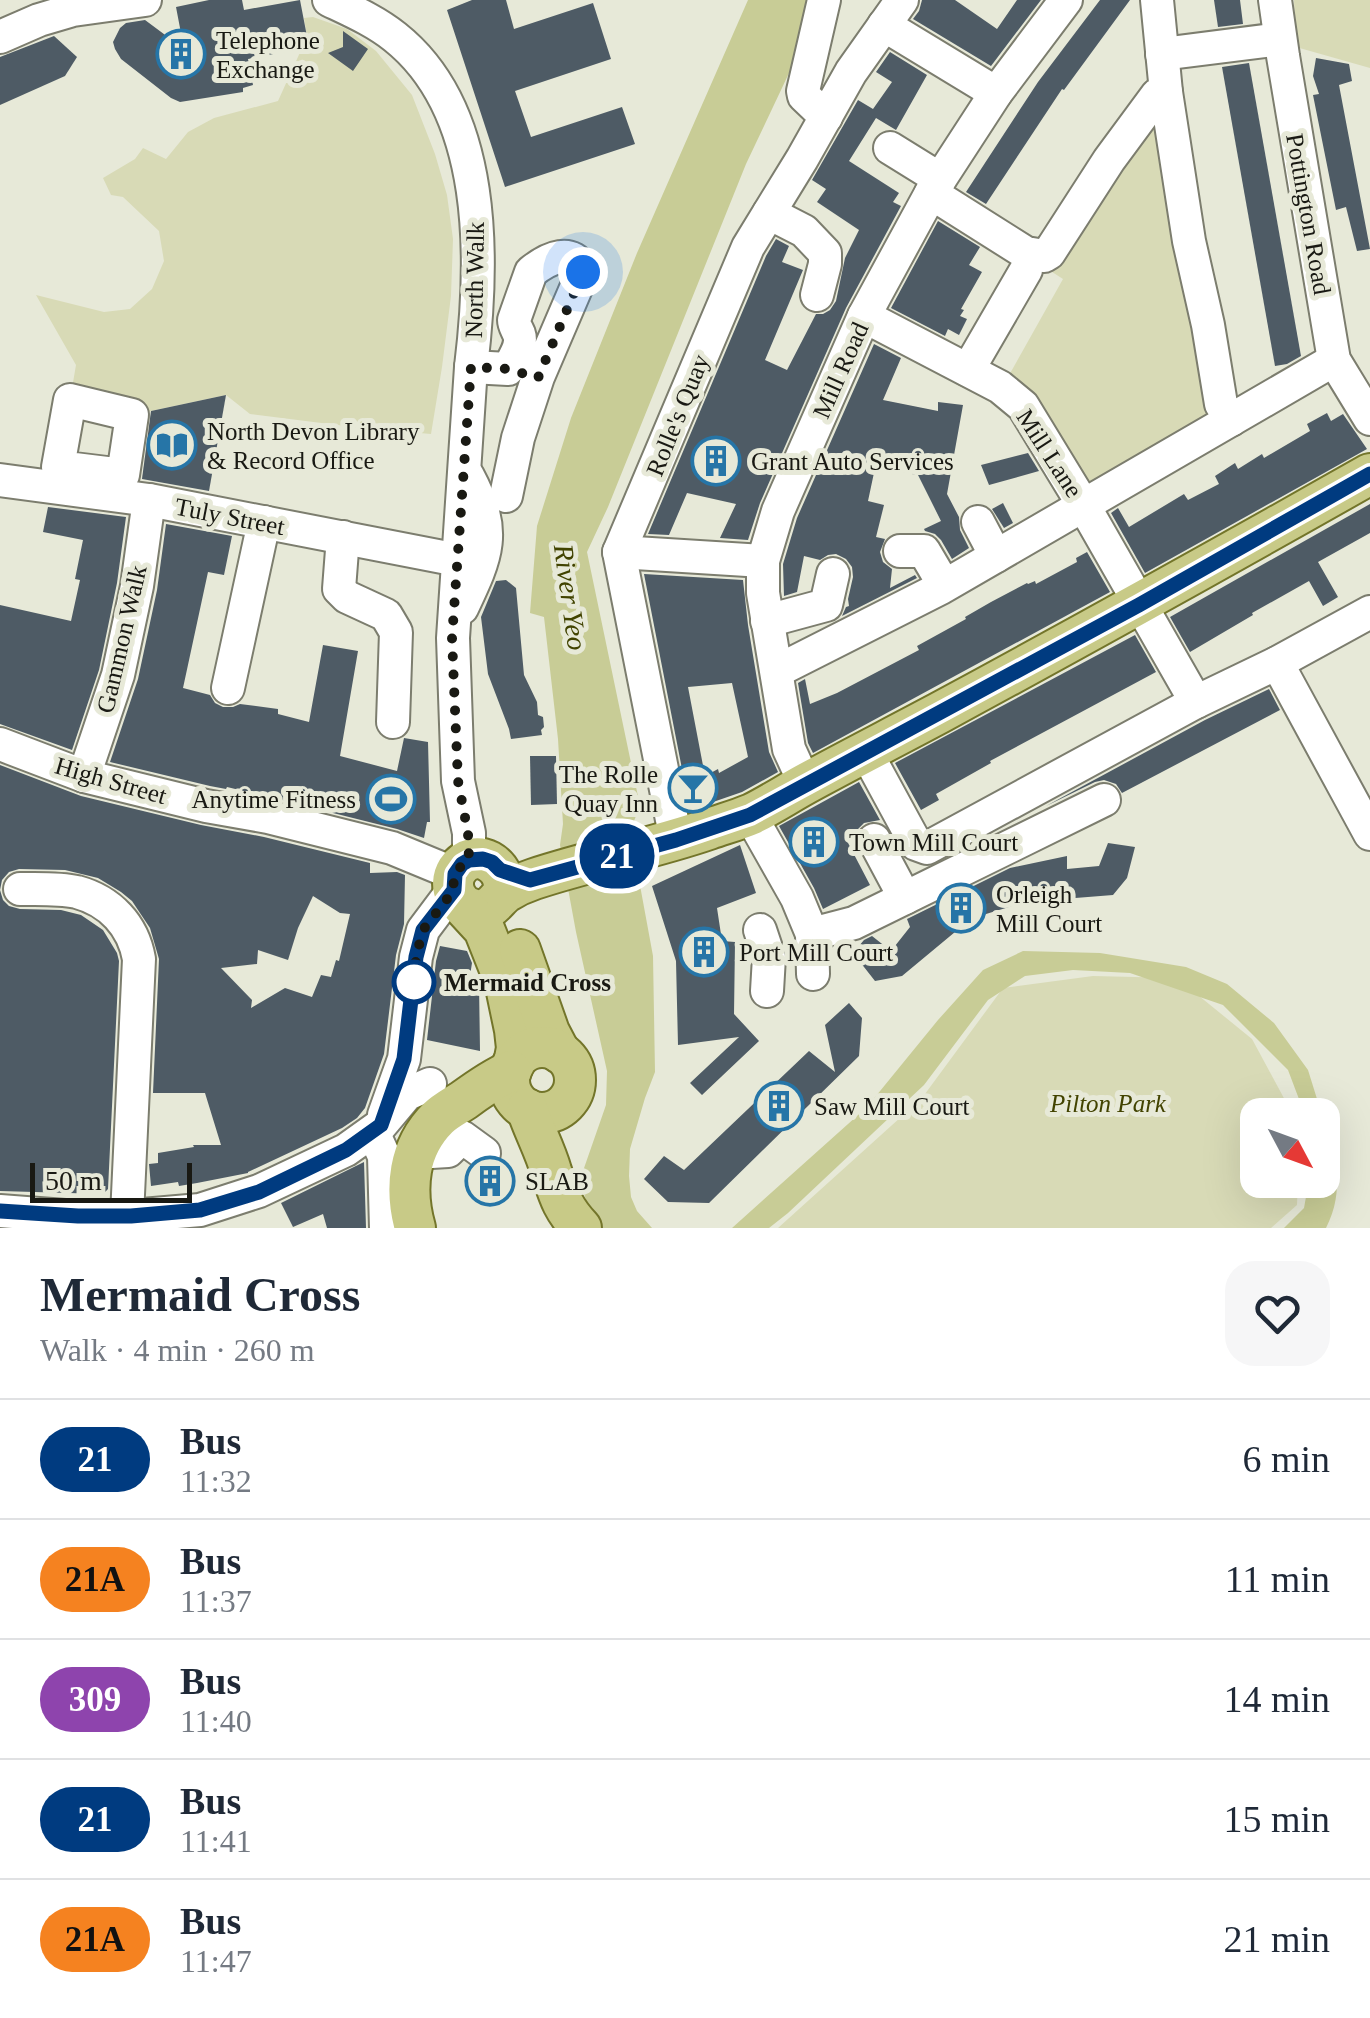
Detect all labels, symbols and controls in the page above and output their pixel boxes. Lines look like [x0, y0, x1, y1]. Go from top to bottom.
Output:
place label: Telephone Exchange [216, 27, 320, 83]
building icon: Telephone Exchange [155, 28, 207, 80]
street label: Pottington Road [1281, 131, 1336, 297]
street label: North Walk [460, 221, 489, 338]
your location [558, 247, 608, 297]
street label: Mill Road [807, 318, 874, 422]
street label: Rolle's Quay [641, 350, 714, 480]
street label: Mill Lane [1011, 404, 1088, 502]
place label: North Devon Library & Record Office [207, 418, 420, 474]
library icon: North Devon Library & Record Office [146, 419, 198, 471]
building icon: Grant Auto Services [690, 435, 742, 487]
place label: Grant Auto Services [751, 448, 954, 475]
street label: Tuly Street [173, 493, 287, 540]
water label: River Yeo [548, 541, 593, 652]
street label: Gammon Walk [91, 562, 152, 716]
street label: High Street [52, 752, 170, 809]
place label: The Rolle Quay Inn [559, 761, 658, 817]
bar icon: The Rolle Quay Inn [667, 762, 719, 814]
sports icon: Anytime Fitness [365, 773, 417, 825]
place label: Anytime Fitness [191, 786, 356, 813]
building icon: Town Mill Court [788, 816, 840, 868]
line badge: 21 [572, 824, 662, 888]
place label: Town Mill Court [849, 829, 1018, 856]
text: 21 [600, 837, 635, 876]
place label: Orleigh Mill Court [996, 881, 1102, 937]
building icon: Orleigh Mill Court [935, 882, 987, 934]
building icon: Port Mill Court [678, 926, 730, 978]
place label: Port Mill Court [739, 939, 893, 966]
marker: Mermaid Cross [393, 961, 435, 1003]
place label: Mermaid Cross [444, 969, 611, 996]
building icon: Saw Mill Court [753, 1080, 805, 1132]
park label: Pilton Park [1049, 1090, 1167, 1117]
place label: Saw Mill Court [814, 1093, 970, 1120]
north arrow [1240, 1098, 1340, 1198]
map controls [1240, 1098, 1340, 1198]
building icon: SLAB [464, 1155, 516, 1207]
scale bar [30, 1158, 192, 1202]
text: 50 m [45, 1165, 102, 1196]
place label: SLAB [525, 1168, 589, 1195]
button: heart [1225, 1261, 1330, 1366]
text: Mermaid Cross [40, 1268, 360, 1321]
text: Walk · 4 min · 260 m [40, 1332, 315, 1368]
text: Bus [180, 1420, 241, 1462]
text: 6 min [1242, 1438, 1330, 1480]
text: 21 [78, 1440, 113, 1479]
text: 11:32 [180, 1463, 252, 1499]
text: Bus [180, 1540, 241, 1582]
text: 11 min [1225, 1558, 1330, 1600]
text: 21A [65, 1560, 125, 1599]
text: 11:37 [180, 1583, 252, 1619]
text: Bus [180, 1660, 241, 1702]
text: 14 min [1223, 1678, 1330, 1720]
text: 309 [69, 1680, 121, 1719]
text: 11:40 [180, 1703, 252, 1739]
text: Bus [180, 1780, 241, 1822]
text: 15 min [1223, 1798, 1330, 1840]
text: 21 [78, 1800, 113, 1839]
text: 11:41 [180, 1823, 252, 1859]
text: Bus [180, 1900, 241, 1942]
text: 21 min [1223, 1918, 1330, 1960]
text: 21A [65, 1920, 125, 1959]
text: 11:47 [180, 1943, 252, 1979]

